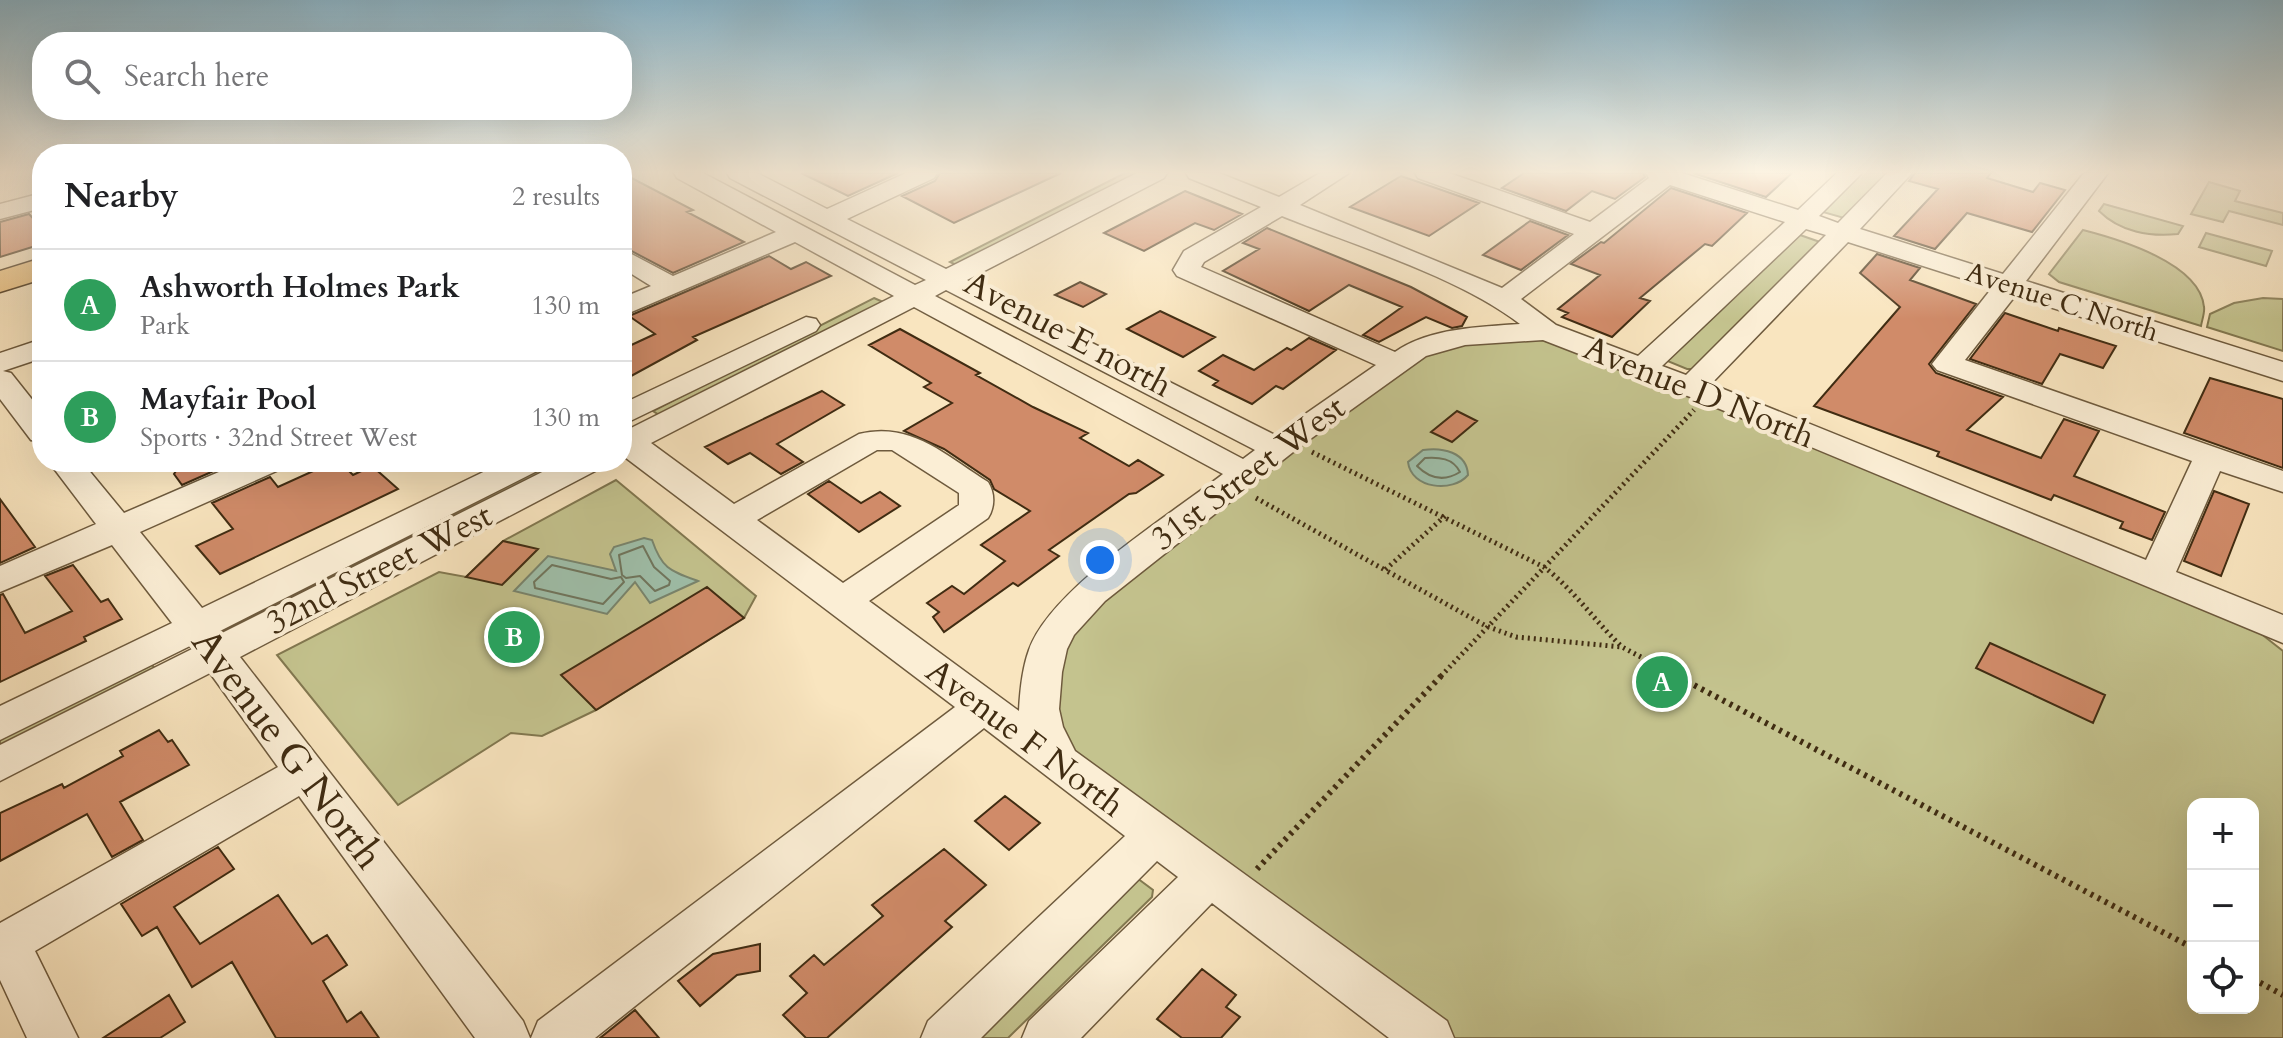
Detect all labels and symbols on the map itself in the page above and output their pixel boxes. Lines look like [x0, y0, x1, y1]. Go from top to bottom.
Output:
street label: Avenue C North [1961, 253, 2163, 351]
street label: Avenue E north [956, 260, 1180, 408]
street label: Avenue D North [1577, 325, 1822, 459]
street label: 31st Street West [1141, 385, 1355, 561]
street label: 32nd Street West [258, 492, 500, 646]
your location [1080, 540, 1120, 580]
pin: B [488, 607, 540, 667]
street label: Avenue G North [178, 618, 396, 880]
street label: Avenue F North [916, 648, 1134, 828]
pin: A [1636, 652, 1688, 712]

